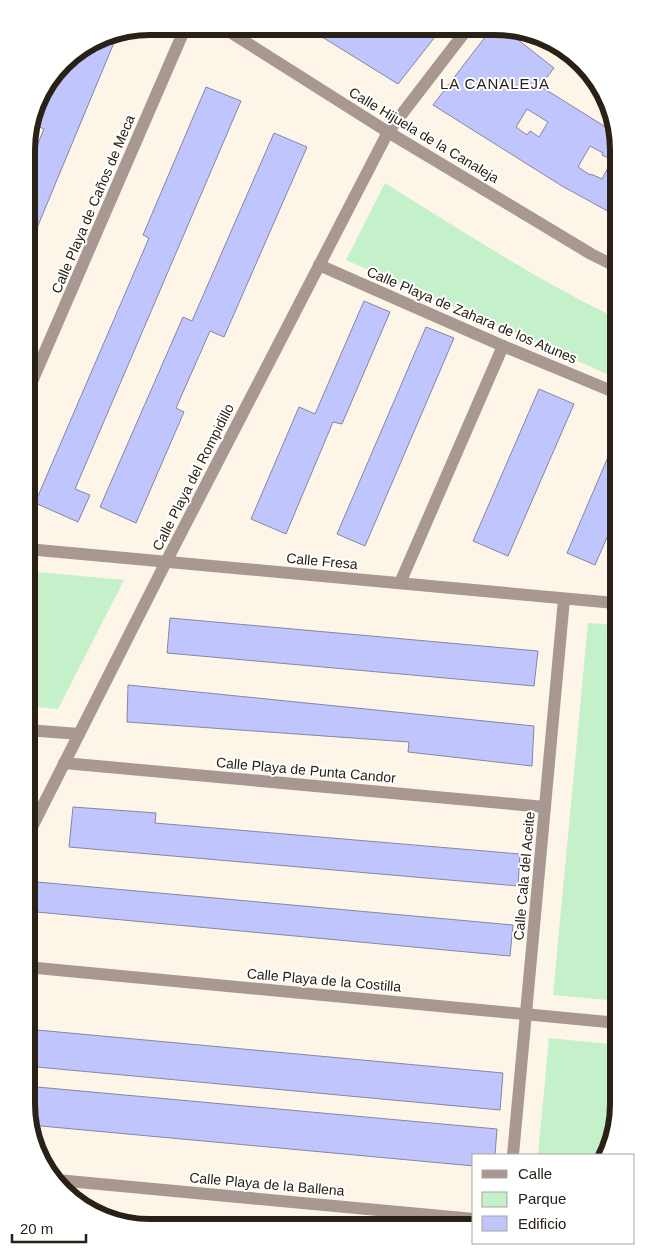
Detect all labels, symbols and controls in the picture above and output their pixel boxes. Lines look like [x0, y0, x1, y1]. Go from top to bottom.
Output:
district label: LA CANALEJA [440, 75, 550, 92]
street label: Calle Hijuela de la Canaleja [346, 84, 502, 186]
street label: Calle Playa de Caños de Meca [48, 112, 138, 296]
street label: Calle Playa de Zahara de los Atunes [365, 263, 579, 367]
street label: Calle Playa del Rompidillo [149, 401, 237, 553]
street label: Calle Fresa [286, 550, 359, 572]
street label: Calle Playa de Punta Candor [215, 754, 397, 786]
street label: Calle Cala del Aceite [510, 811, 538, 941]
street label: Calle Playa de la Costilla [246, 965, 402, 995]
legend [472, 1154, 635, 1244]
text: Calle [518, 1165, 552, 1182]
street label: Calle Playa de la Ballena [189, 1169, 345, 1199]
text: Parque [518, 1190, 566, 1207]
scale bar [12, 1212, 86, 1244]
text: Edificio [518, 1215, 566, 1232]
text: 20 m [20, 1220, 53, 1237]

